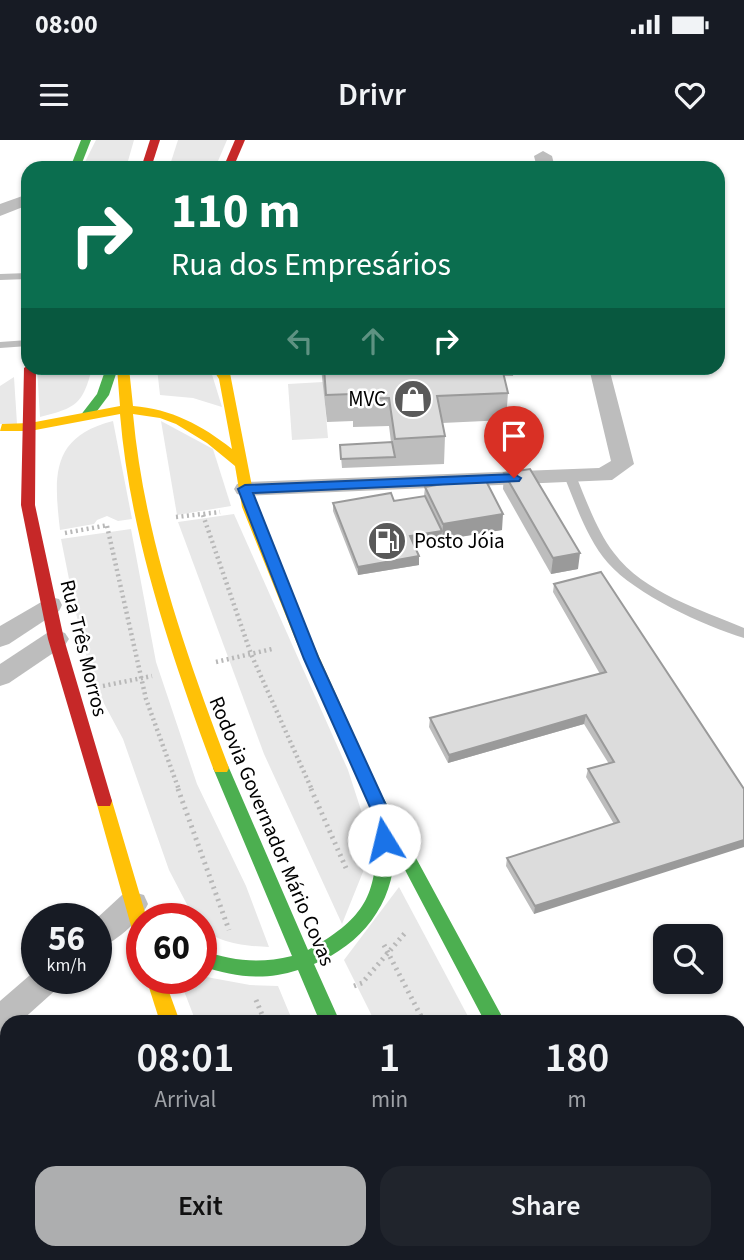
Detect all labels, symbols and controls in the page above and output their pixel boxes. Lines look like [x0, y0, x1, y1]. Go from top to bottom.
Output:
text: 08:00 [35, 6, 98, 43]
text: Drivr [338, 72, 406, 118]
icon: menu [35, 76, 73, 114]
icon: heart [671, 76, 709, 114]
text: 110 m [171, 177, 300, 247]
icon: right [56, 189, 147, 280]
text: Rua dos Empresários [171, 242, 451, 288]
icon: left [281, 322, 319, 360]
icon: ahead [354, 322, 392, 360]
icon: right [427, 322, 465, 360]
shop icon: MVC [392, 378, 434, 420]
place label: MVC [348, 384, 386, 414]
pin [484, 406, 544, 478]
icon: arrive [495, 417, 533, 455]
fuel station icon: Posto Jóia [366, 520, 408, 562]
place label: Posto Jóia [414, 526, 505, 556]
street label: Rua Três Morros [52, 576, 116, 720]
street label: Rodovia Governador Mário Covas [202, 692, 343, 971]
position arrow [347, 803, 421, 877]
speed limit sign: 60 [126, 903, 217, 994]
text: 56 [48, 914, 85, 964]
map controls [653, 924, 723, 994]
button: search [653, 924, 723, 994]
text: km/h [47, 953, 86, 978]
text: 08:01 [137, 1028, 234, 1088]
text: 1 [379, 1028, 400, 1088]
text: 180 [545, 1028, 609, 1088]
text: Arrival [155, 1083, 216, 1116]
text: min [371, 1083, 408, 1116]
text: m [568, 1083, 587, 1116]
button: Exit [35, 1166, 366, 1246]
button: Share [380, 1166, 711, 1246]

